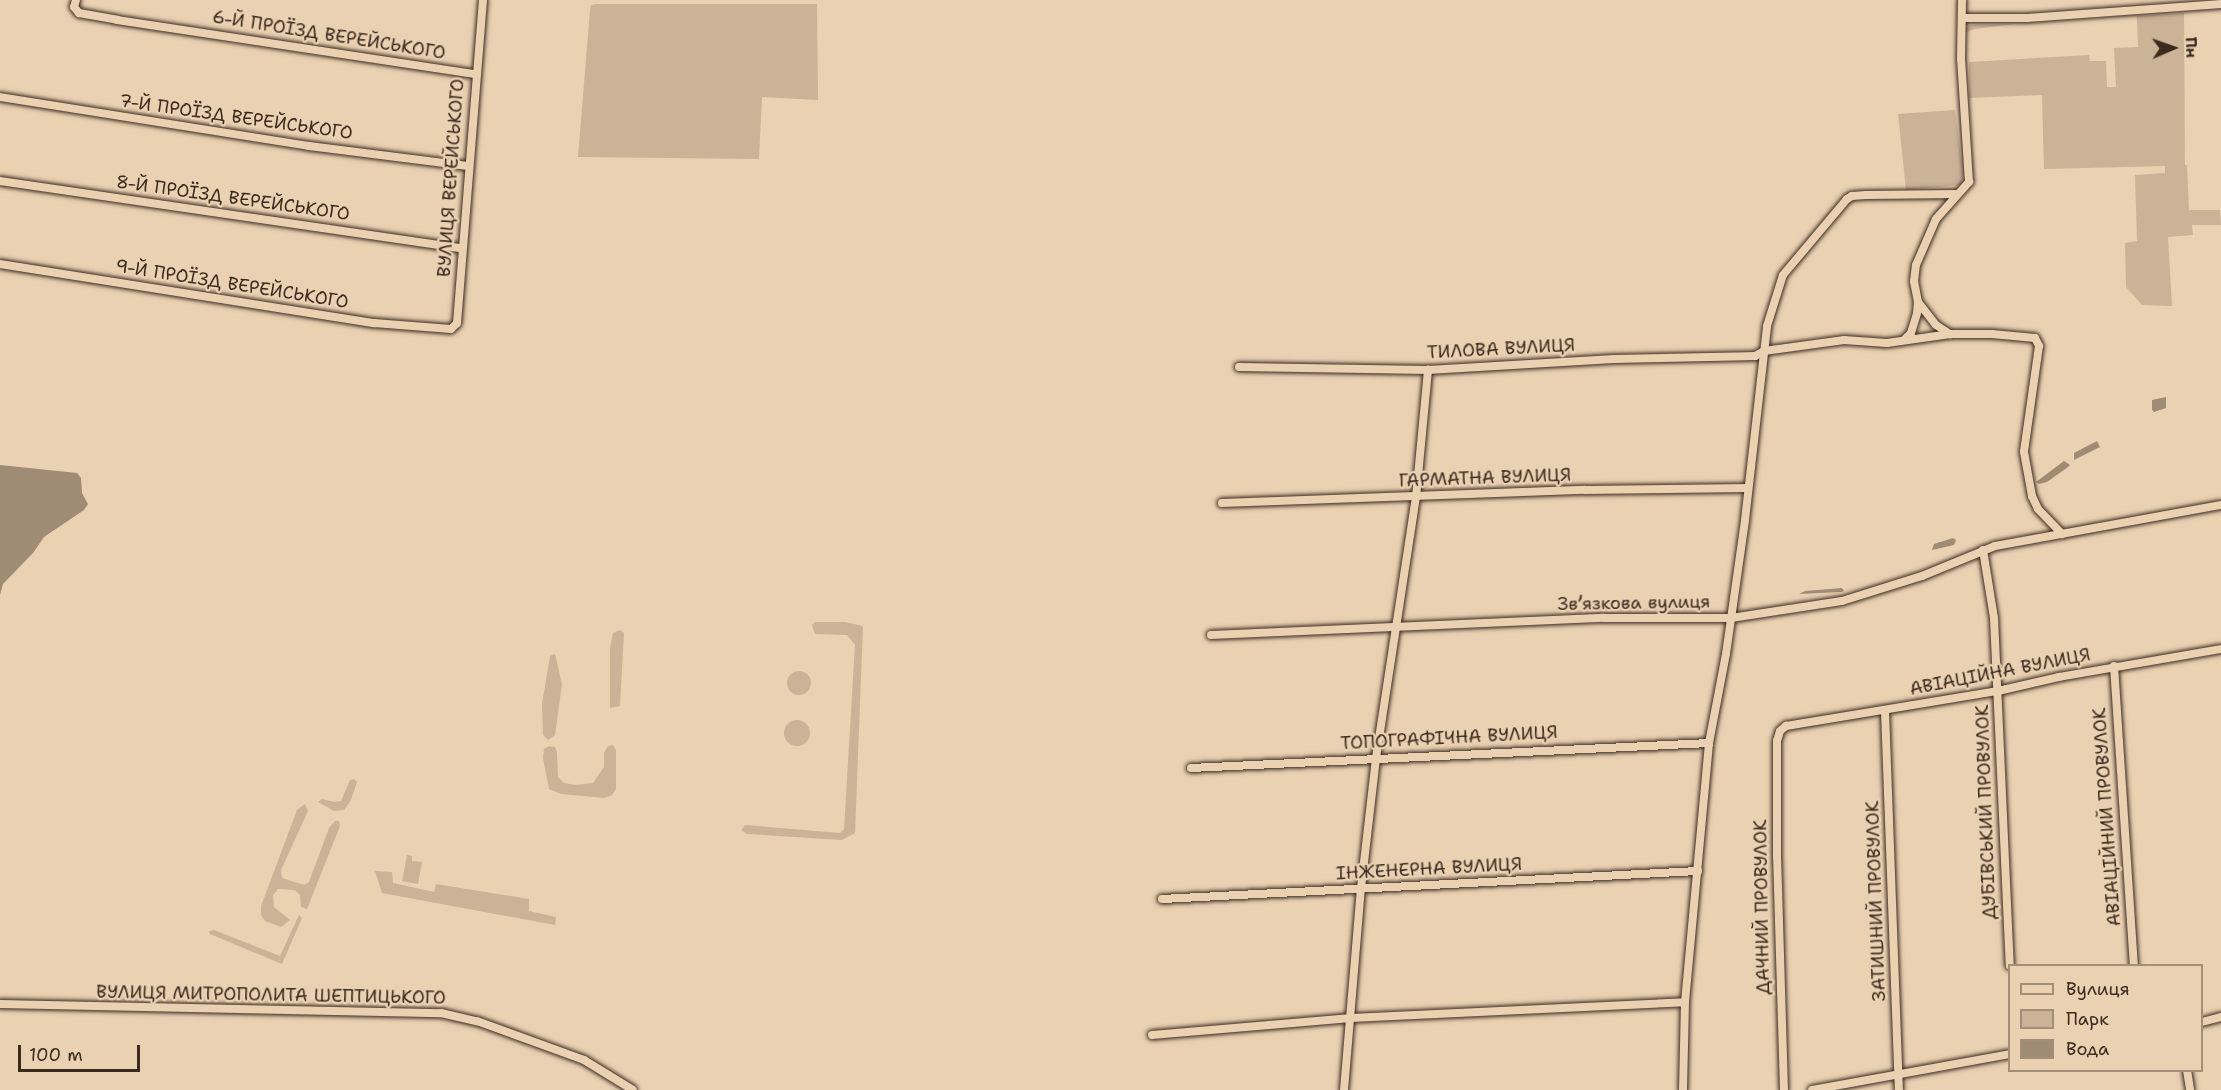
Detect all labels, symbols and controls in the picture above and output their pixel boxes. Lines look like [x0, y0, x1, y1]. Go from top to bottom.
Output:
street label: 6-Й ПРОЇЗД ВЕРЕЙСЬКОГО [211, 6, 447, 64]
north arrow [2143, 18, 2203, 78]
text: Пн [2181, 36, 2202, 58]
street label: ВУЛИЦЯ ВЕРЕЙСЬКОГО [433, 78, 469, 278]
street label: 7-Й ПРОЇЗД ВЕРЕЙСЬКОГО [118, 90, 354, 144]
street label: 8-Й ПРОЇЗД ВЕРЕЙСЬКОГО [115, 171, 351, 225]
street label: 9-Й ПРОЇЗД ВЕРЕЙСЬКОГО [114, 255, 350, 313]
street label: ТИЛОВА ВУЛИЦЯ [1426, 334, 1576, 364]
street label: ГАРМАТНА ВУЛИЦЯ [1398, 464, 1572, 492]
street label: Звʼязкова вулиця [1557, 591, 1711, 615]
street label: АВІАЦІЙНА ВУЛИЦЯ [1908, 644, 2092, 700]
street label: ДУБІВСЬКИЙ ПРОВУЛОК [1971, 704, 2001, 920]
street label: АВІАЦІЙНИЙ ПРОВУЛОК [2089, 707, 2125, 927]
street label: ТОПОГРАФІЧНА ВУЛИЦЯ [1340, 722, 1558, 754]
street label: ЗАТИШНИЙ ПРОВУЛОК [1862, 800, 1890, 1002]
street label: ДАЧНИЙ ПРОВУЛОК [1750, 819, 1774, 995]
street label: ІНЖЕНЕРНА ВУЛИЦЯ [1335, 853, 1523, 885]
legend [2008, 964, 2203, 1072]
text: Вулиця [2066, 977, 2130, 1001]
street label: ВУЛИЦЯ МИТРОПОЛИТА ШЕПТИЦЬКОГО [96, 981, 446, 1009]
text: Парк [2066, 1007, 2109, 1031]
scale bar [21, 1033, 142, 1071]
text: Вода [2066, 1037, 2109, 1061]
text: 100 m [29, 1043, 83, 1067]

